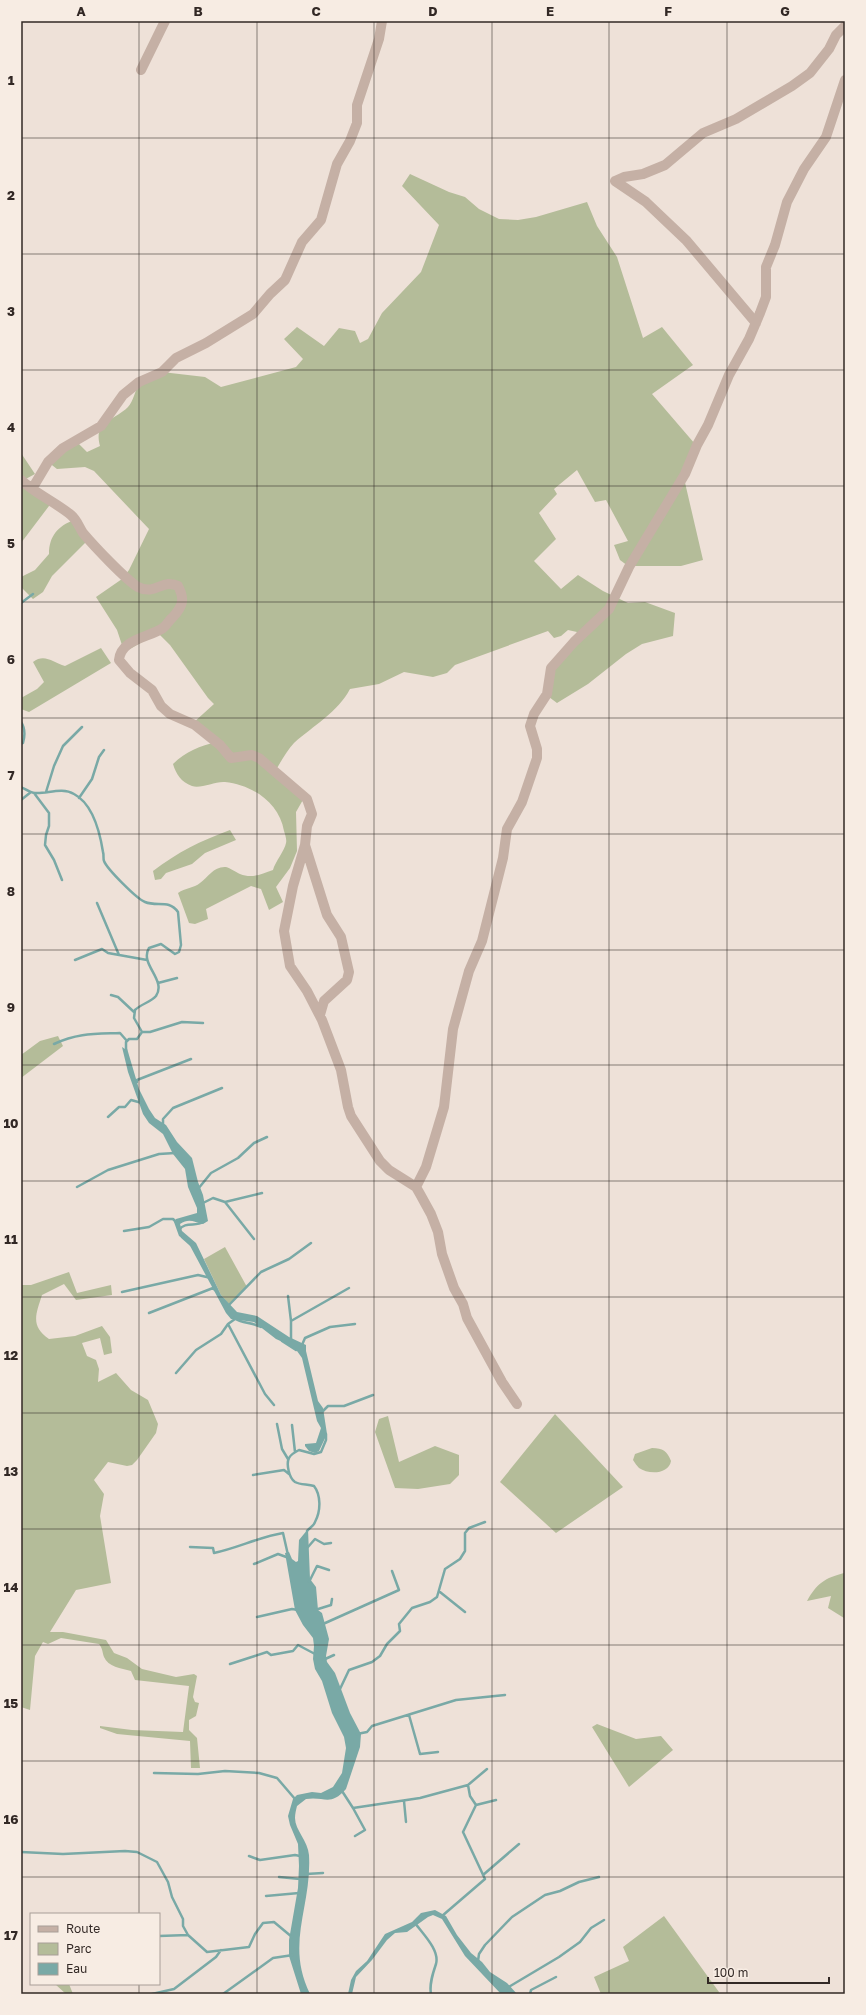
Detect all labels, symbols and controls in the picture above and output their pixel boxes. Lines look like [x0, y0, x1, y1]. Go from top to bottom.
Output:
text: A [76, 3, 86, 19]
text: B [193, 3, 203, 19]
text: C [311, 3, 321, 19]
text: D [428, 3, 438, 19]
text: E [546, 3, 554, 19]
text: F [664, 3, 672, 19]
text: G [780, 3, 790, 19]
text: 1 [8, 72, 15, 88]
text: 2 [7, 187, 15, 203]
text: 3 [7, 303, 15, 319]
text: 4 [7, 419, 15, 435]
text: 5 [7, 535, 15, 551]
text: 6 [7, 651, 15, 667]
text: 7 [7, 767, 15, 783]
text: 8 [7, 883, 15, 899]
text: 9 [7, 999, 15, 1015]
text: 10 [3, 1115, 19, 1131]
text: 11 [4, 1231, 18, 1247]
text: 12 [4, 1347, 18, 1363]
text: 13 [4, 1463, 18, 1479]
text: 14 [4, 1579, 18, 1595]
text: 15 [4, 1695, 18, 1711]
text: 16 [4, 1811, 18, 1827]
legend [30, 1913, 160, 1985]
text: Route [66, 1921, 100, 1936]
text: 17 [4, 1927, 18, 1943]
text: Parc [66, 1941, 92, 1956]
scale bar [708, 1959, 829, 1985]
text: Eau [66, 1961, 87, 1976]
text: 100 m [714, 1965, 748, 1980]

